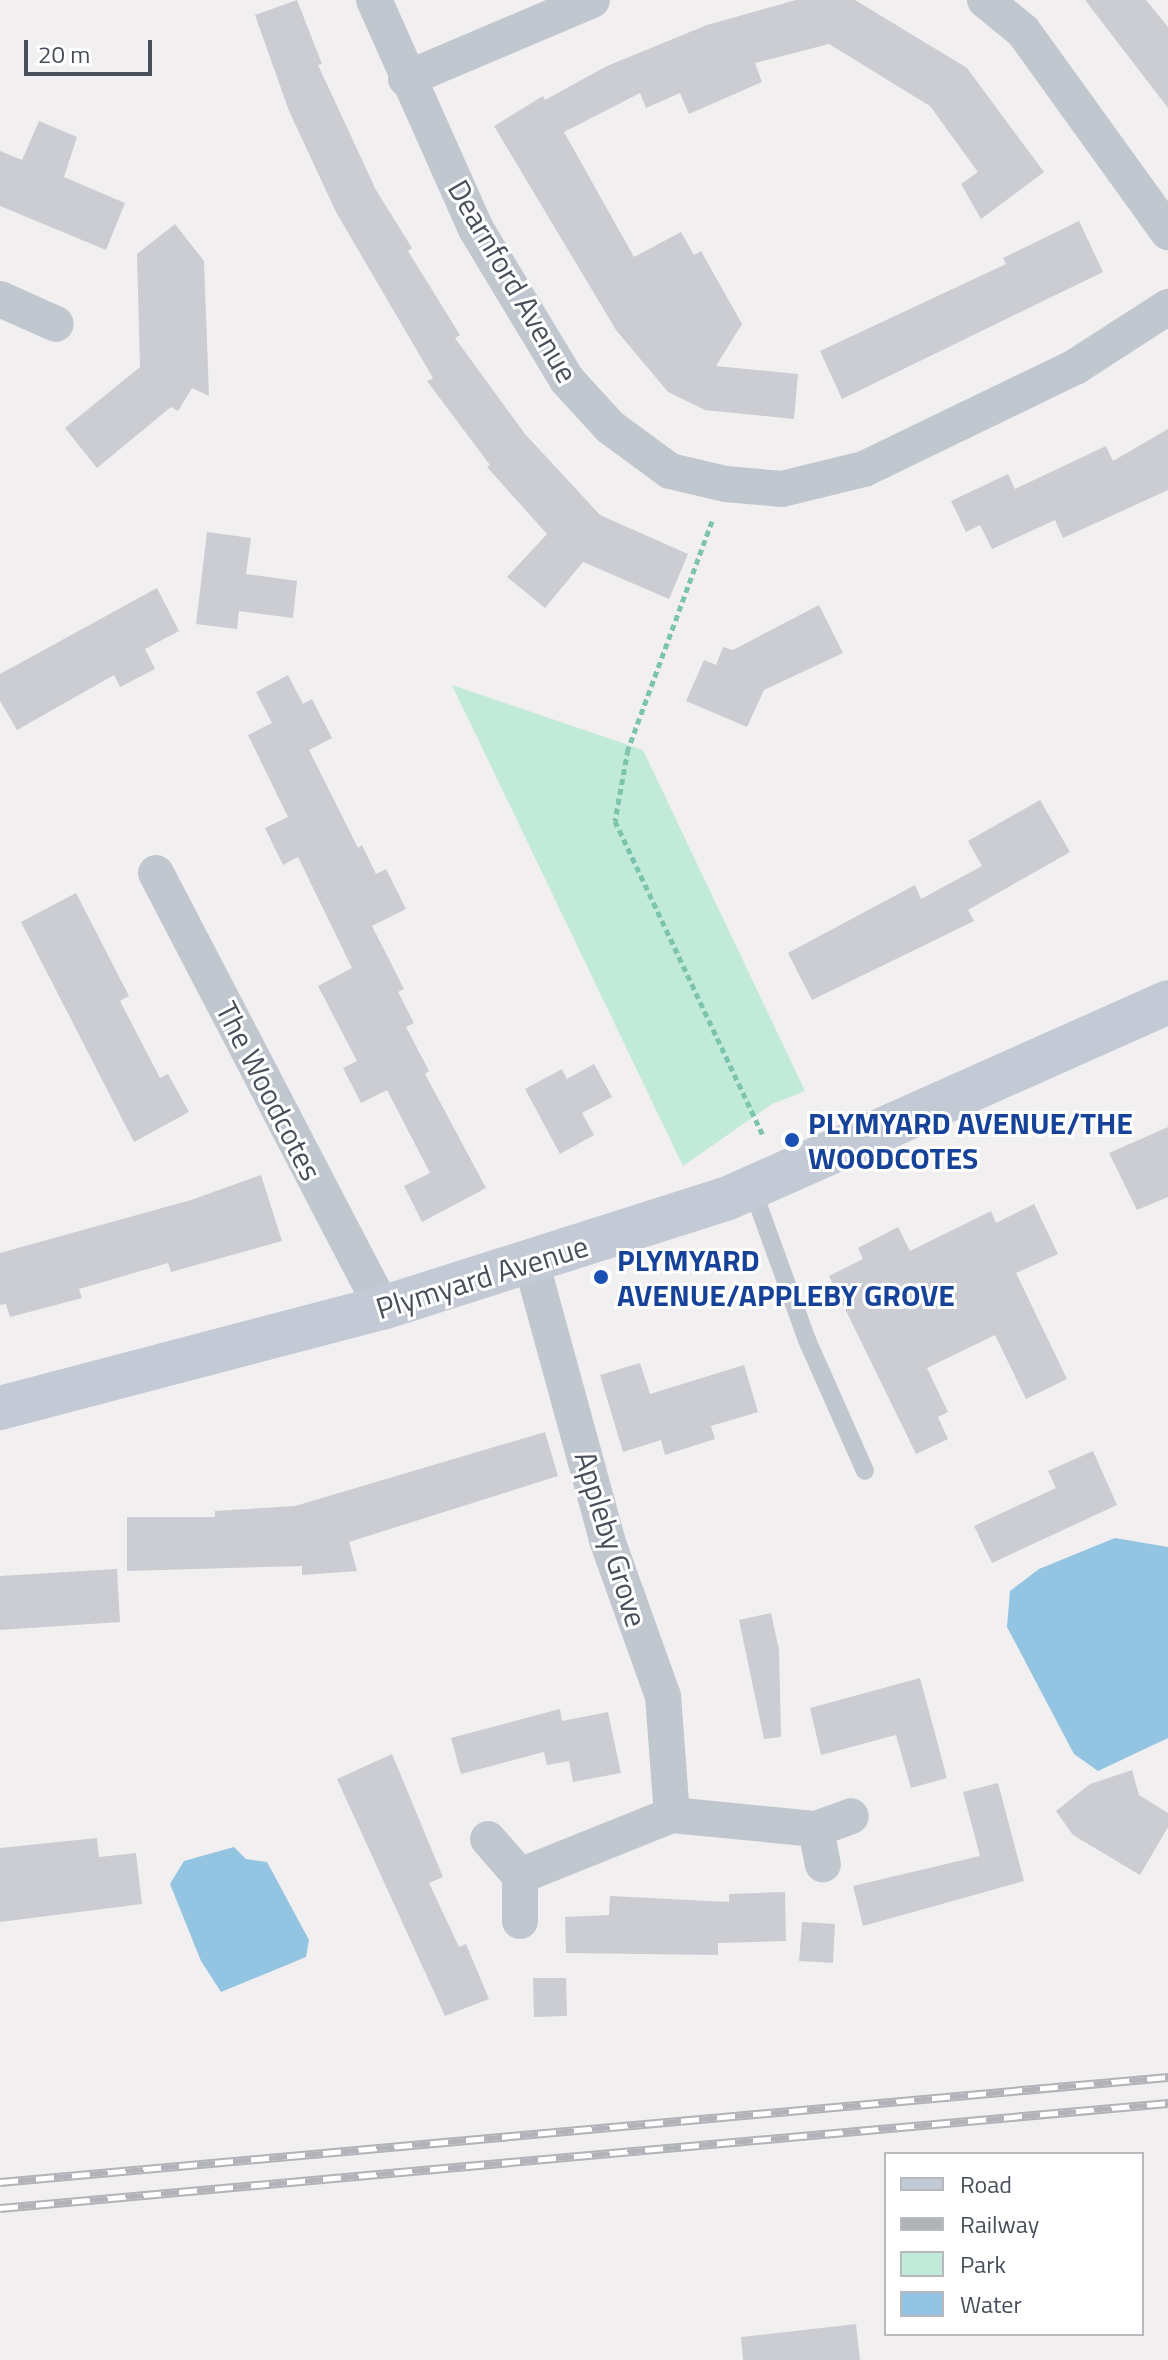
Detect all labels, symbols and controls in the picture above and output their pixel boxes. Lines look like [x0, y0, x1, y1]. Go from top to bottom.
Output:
scale bar [28, 24, 156, 74]
text: 20 m [38, 36, 90, 72]
street label: Dearnford Avenue [440, 173, 586, 389]
street label: The Woodcotes [209, 996, 329, 1186]
place label: PLYMYARD AVENUE/THE WOODCOTES [808, 1105, 1133, 1176]
marker: PLYMYARD AVENUE/THE WOODCOTES [783, 1131, 801, 1149]
street label: Plymyard Avenue [372, 1228, 592, 1326]
place label: PLYMYARD AVENUE/APPLEBY GROVE [617, 1242, 955, 1312]
marker: PLYMYARD AVENUE/APPLEBY GROVE [592, 1268, 610, 1286]
street label: Appleby Grove [567, 1447, 655, 1631]
legend [884, 2152, 1144, 2336]
text: Road [960, 2166, 1012, 2202]
text: Railway [960, 2206, 1039, 2242]
text: Park [960, 2246, 1006, 2282]
text: Water [960, 2286, 1022, 2322]

